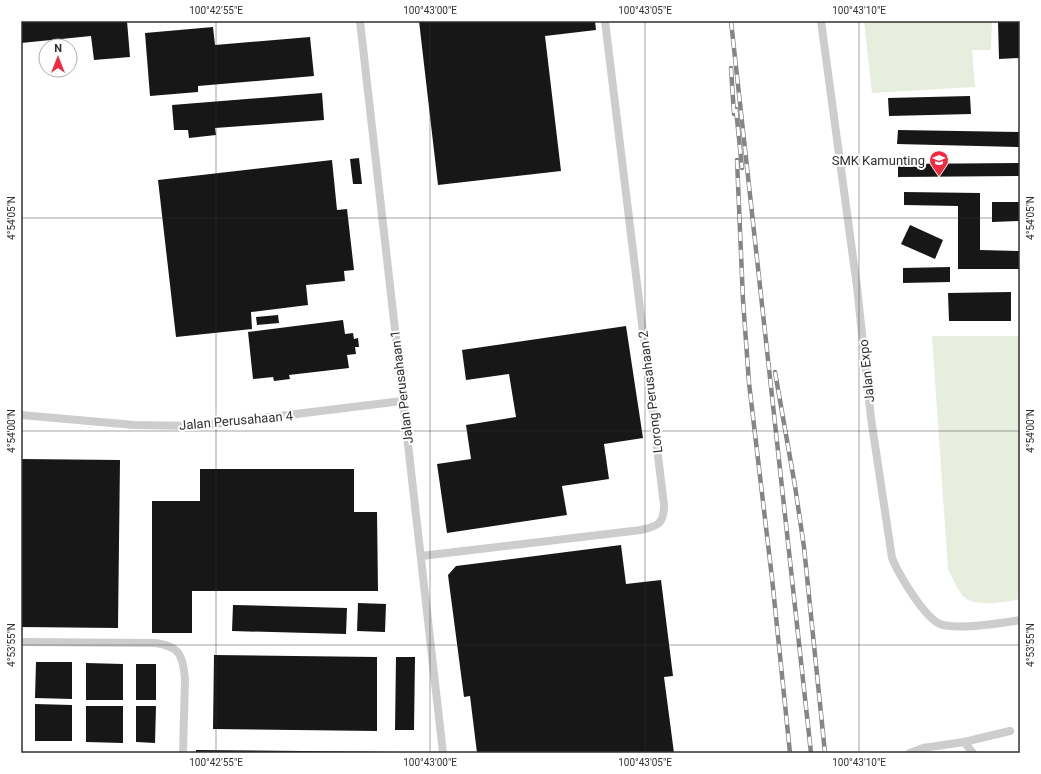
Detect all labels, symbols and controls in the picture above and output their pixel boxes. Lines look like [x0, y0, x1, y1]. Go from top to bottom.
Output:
text: 100°42'55"E [189, 5, 243, 16]
text: 100°43'00"E [403, 5, 457, 16]
text: 100°43'05"E [618, 5, 672, 16]
text: 100°43'10"E [832, 5, 886, 16]
north arrow [38, 38, 78, 78]
text: N [54, 42, 62, 55]
school or university icon: SMK Kamunting [928, 149, 950, 177]
place label: SMK Kamunting [832, 153, 925, 168]
text: 4°54'05"N [6, 196, 17, 240]
text: 4°54'05"N [1025, 196, 1036, 240]
street label: Jalan Perusahaan 1 [387, 329, 416, 445]
street label: Lorong Perusahaan 2 [636, 330, 665, 454]
street label: Jalan Expo [856, 339, 877, 403]
street label: Jalan Perusahaan 4 [178, 408, 294, 433]
text: 4°54'00"N [6, 409, 17, 453]
text: 4°54'00"N [1025, 409, 1036, 453]
text: 4°53'55"N [6, 623, 17, 667]
text: 4°53'55"N [1025, 623, 1036, 667]
text: 100°42'55"E [189, 757, 243, 768]
text: 100°43'00"E [403, 757, 457, 768]
text: 100°43'05"E [618, 757, 672, 768]
text: 100°43'10"E [832, 757, 886, 768]

